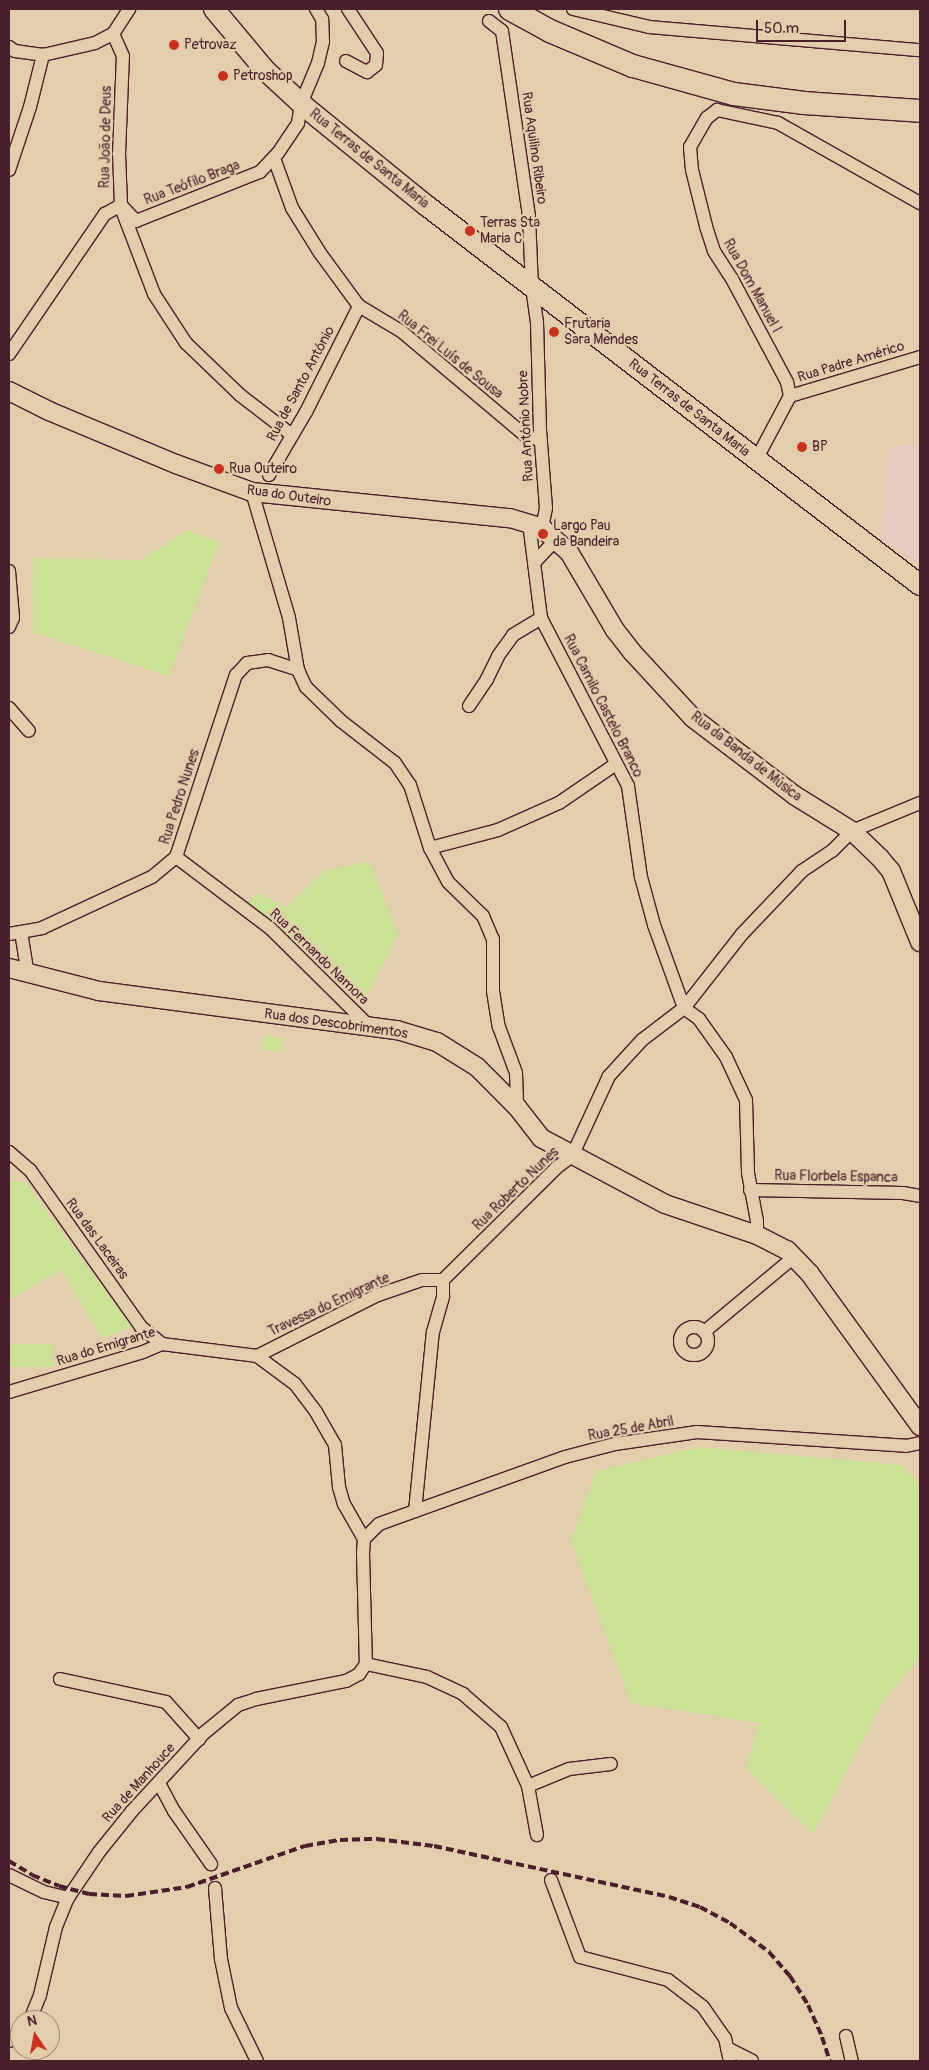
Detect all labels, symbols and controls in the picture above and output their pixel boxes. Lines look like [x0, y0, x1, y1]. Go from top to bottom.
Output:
scale bar [759, 10, 849, 42]
text: 50 m [764, 19, 799, 38]
place label: Petrovaz [184, 37, 237, 53]
marker: Petrovaz [168, 39, 180, 51]
place label: Petroshop [233, 68, 293, 84]
marker: Petroshop [217, 70, 229, 82]
street label: Rua João de Deus [97, 86, 115, 188]
street label: Rua Aquilino Ribeiro [518, 91, 550, 205]
street label: Rua Terras de Santa Maria [306, 106, 432, 212]
street label: Rua Teófilo Braga [142, 157, 242, 209]
place label: Terras Stª Maria C [480, 215, 540, 248]
marker: Terras Stª Maria C [464, 225, 476, 237]
street label: Rua Dom Manuel I [719, 236, 785, 336]
street label: Rua Frei Luís de Sousa [394, 307, 506, 403]
place label: Frutaria Sara Mendes [564, 316, 638, 348]
street label: Rua de Santo António [264, 324, 338, 444]
marker: Frutaria Sara Mendes [548, 326, 560, 338]
street label: Rua Padre Américo [796, 338, 906, 386]
street label: Rua Terras de Santa Maria [625, 355, 753, 461]
street label: Rua António Nobre [515, 370, 537, 482]
place label: BP [812, 439, 828, 455]
marker: BP [796, 441, 808, 453]
place label: Rua Outeiro [229, 461, 297, 477]
marker: Rua Outeiro [213, 463, 225, 475]
street label: Rua do Outeiro [246, 482, 332, 510]
place label: Largo Pau da Bandeira [553, 518, 619, 550]
marker: Largo Pau da Bandeira [537, 528, 549, 540]
street label: Rua Camilo Castelo Branco [560, 632, 646, 780]
street label: Rua da Banda de Música [687, 708, 805, 806]
street label: Rua Pedro Nunes [157, 747, 203, 847]
street label: Rua Fernando Namora [266, 905, 372, 1009]
street label: Rua dos Descobrimentos [263, 1006, 409, 1042]
street label: Rua Roberto Nunes [470, 1144, 562, 1234]
street label: Rua Florbela Espanca [774, 1168, 898, 1186]
street label: Rua das Laceiras [62, 1195, 132, 1283]
street label: Travessa do Emigrante [266, 1270, 392, 1340]
street label: Rua do Emigrante [55, 1324, 157, 1370]
street label: Rua 25 de Abril [587, 1413, 675, 1445]
street label: Rua de Manhouce [99, 1740, 179, 1826]
north arrow [10, 2010, 60, 2060]
text: N [26, 2012, 38, 2030]

